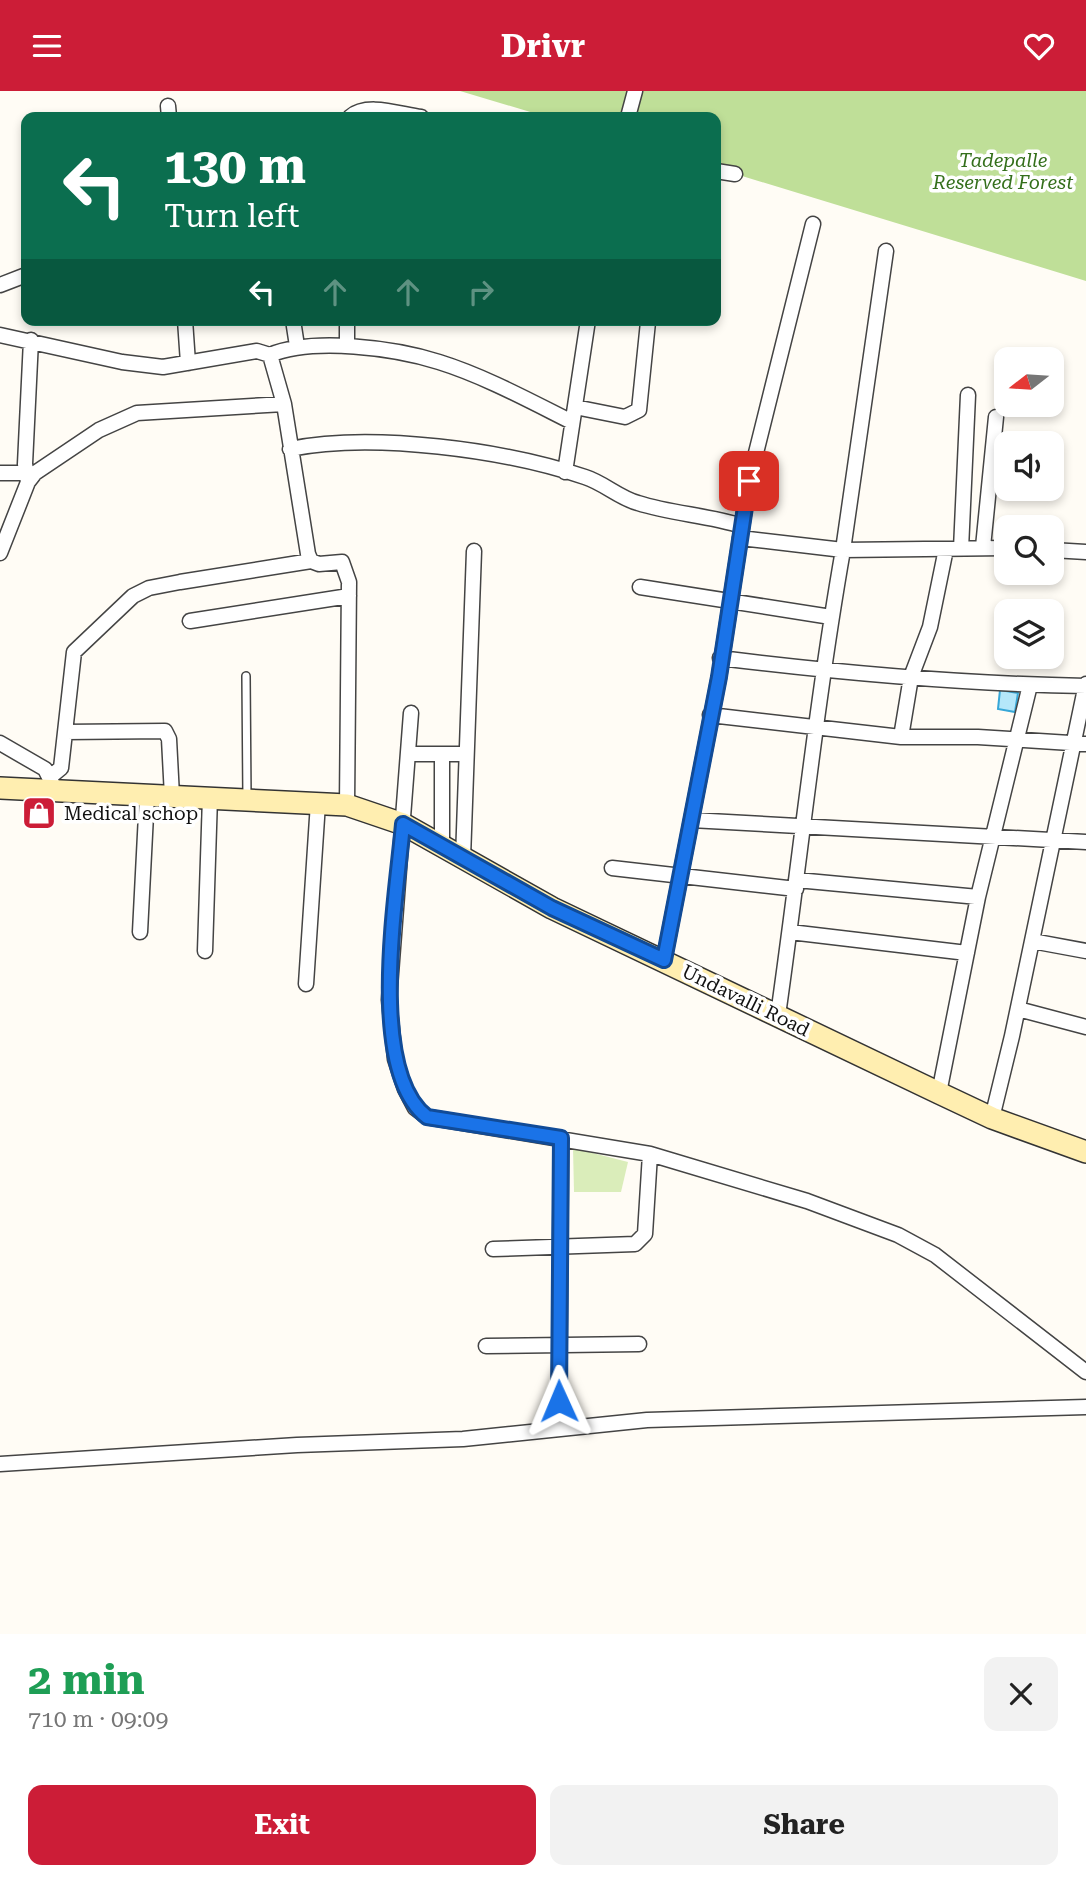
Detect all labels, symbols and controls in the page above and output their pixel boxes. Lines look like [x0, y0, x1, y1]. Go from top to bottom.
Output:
icon: menu [28, 27, 66, 65]
text: Drivr [501, 27, 585, 65]
icon: heart [1020, 27, 1058, 65]
text: 130 m [164, 138, 306, 195]
icon: left [49, 140, 140, 231]
park label: Tadepalle Reserved Forest [932, 149, 1073, 194]
text: Turn left [164, 197, 299, 235]
icon: left [243, 273, 281, 311]
icon: ahead [316, 273, 354, 311]
icon: ahead [389, 273, 427, 311]
icon: right [462, 273, 500, 311]
north arrow [994, 347, 1064, 417]
map controls [994, 347, 1064, 669]
button: sound [994, 431, 1064, 501]
pin [719, 451, 779, 511]
icon: arrive [730, 462, 768, 500]
button: search [994, 515, 1064, 585]
button: layers [994, 599, 1064, 669]
shop icon: Medical schop [20, 794, 58, 832]
place label: Medical schop [64, 802, 198, 825]
street label: Undavalli Road [678, 960, 813, 1041]
position arrow [522, 1364, 596, 1438]
text: 2 min [28, 1655, 145, 1704]
button: close [984, 1657, 1058, 1731]
text: 710 m · 09:09 [28, 1706, 168, 1733]
button: Exit [28, 1785, 536, 1865]
button: Share [550, 1785, 1058, 1865]

